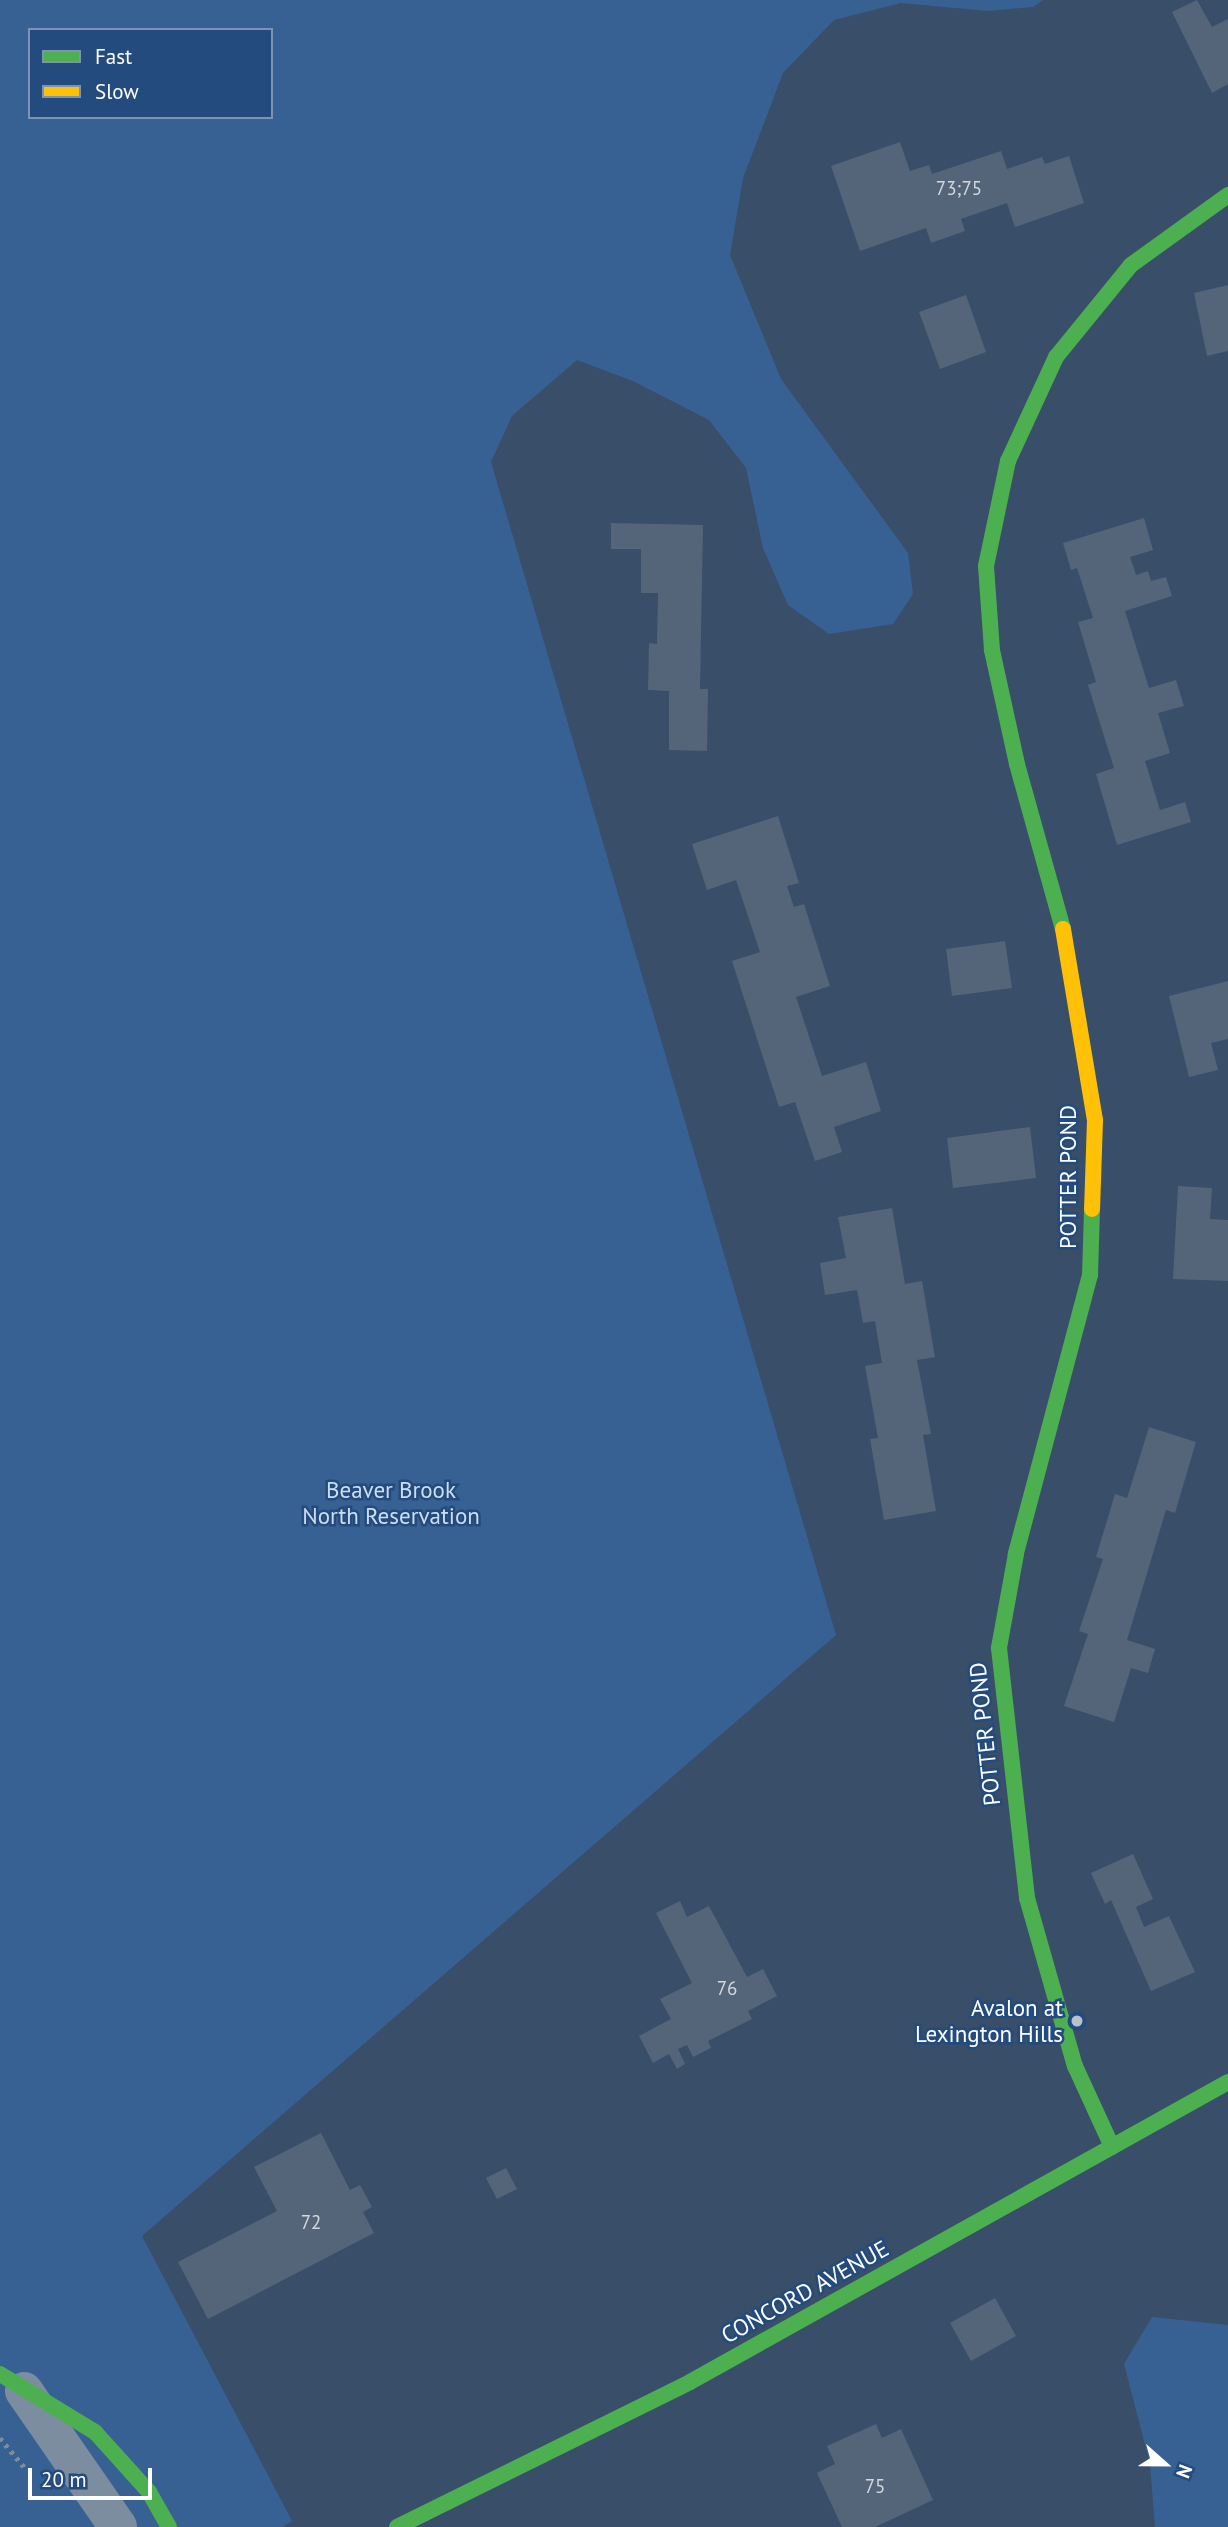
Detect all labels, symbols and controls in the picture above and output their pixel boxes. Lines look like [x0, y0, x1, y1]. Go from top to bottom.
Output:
legend [28, 28, 273, 119]
text: Fast [95, 43, 132, 70]
text: Slow [95, 78, 139, 105]
house number: 73;75 [936, 178, 982, 200]
street label: POTTER POND [1054, 1105, 1082, 1249]
park label: Beaver Brook North Reservation [302, 1476, 480, 1530]
street label: POTTER POND [964, 1661, 1006, 1807]
house number: 76 [717, 1978, 737, 2000]
place label: Avalon at Lexington Hills [915, 1994, 1063, 2048]
marker: Avalon at Lexington Hills [1069, 2013, 1085, 2029]
house number: 72 [301, 2212, 321, 2234]
street label: CONCORD AVENUE [716, 2234, 894, 2350]
north arrow [1130, 2429, 1200, 2499]
scale bar [32, 2454, 156, 2498]
text: N [1171, 2461, 1198, 2482]
text: 20 m [41, 2466, 87, 2493]
house number: 75 [865, 2476, 885, 2498]

